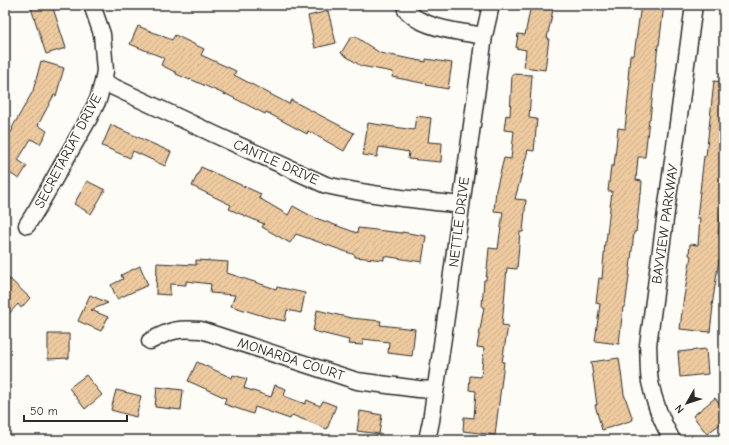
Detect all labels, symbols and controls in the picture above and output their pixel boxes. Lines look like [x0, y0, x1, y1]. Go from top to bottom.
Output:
street label: SECRETARIAT DRIVE [31, 91, 105, 211]
street label: CANTLE DRIVE [231, 136, 321, 188]
street label: BAYVIEW PARKWAY [648, 162, 682, 285]
street label: NETTLE DRIVE [445, 176, 473, 268]
street label: MONARDA COURT [236, 334, 347, 384]
north arrow [667, 383, 707, 423]
scale bar [24, 397, 127, 423]
text: N [672, 402, 687, 416]
text: 50 m [30, 404, 58, 418]

